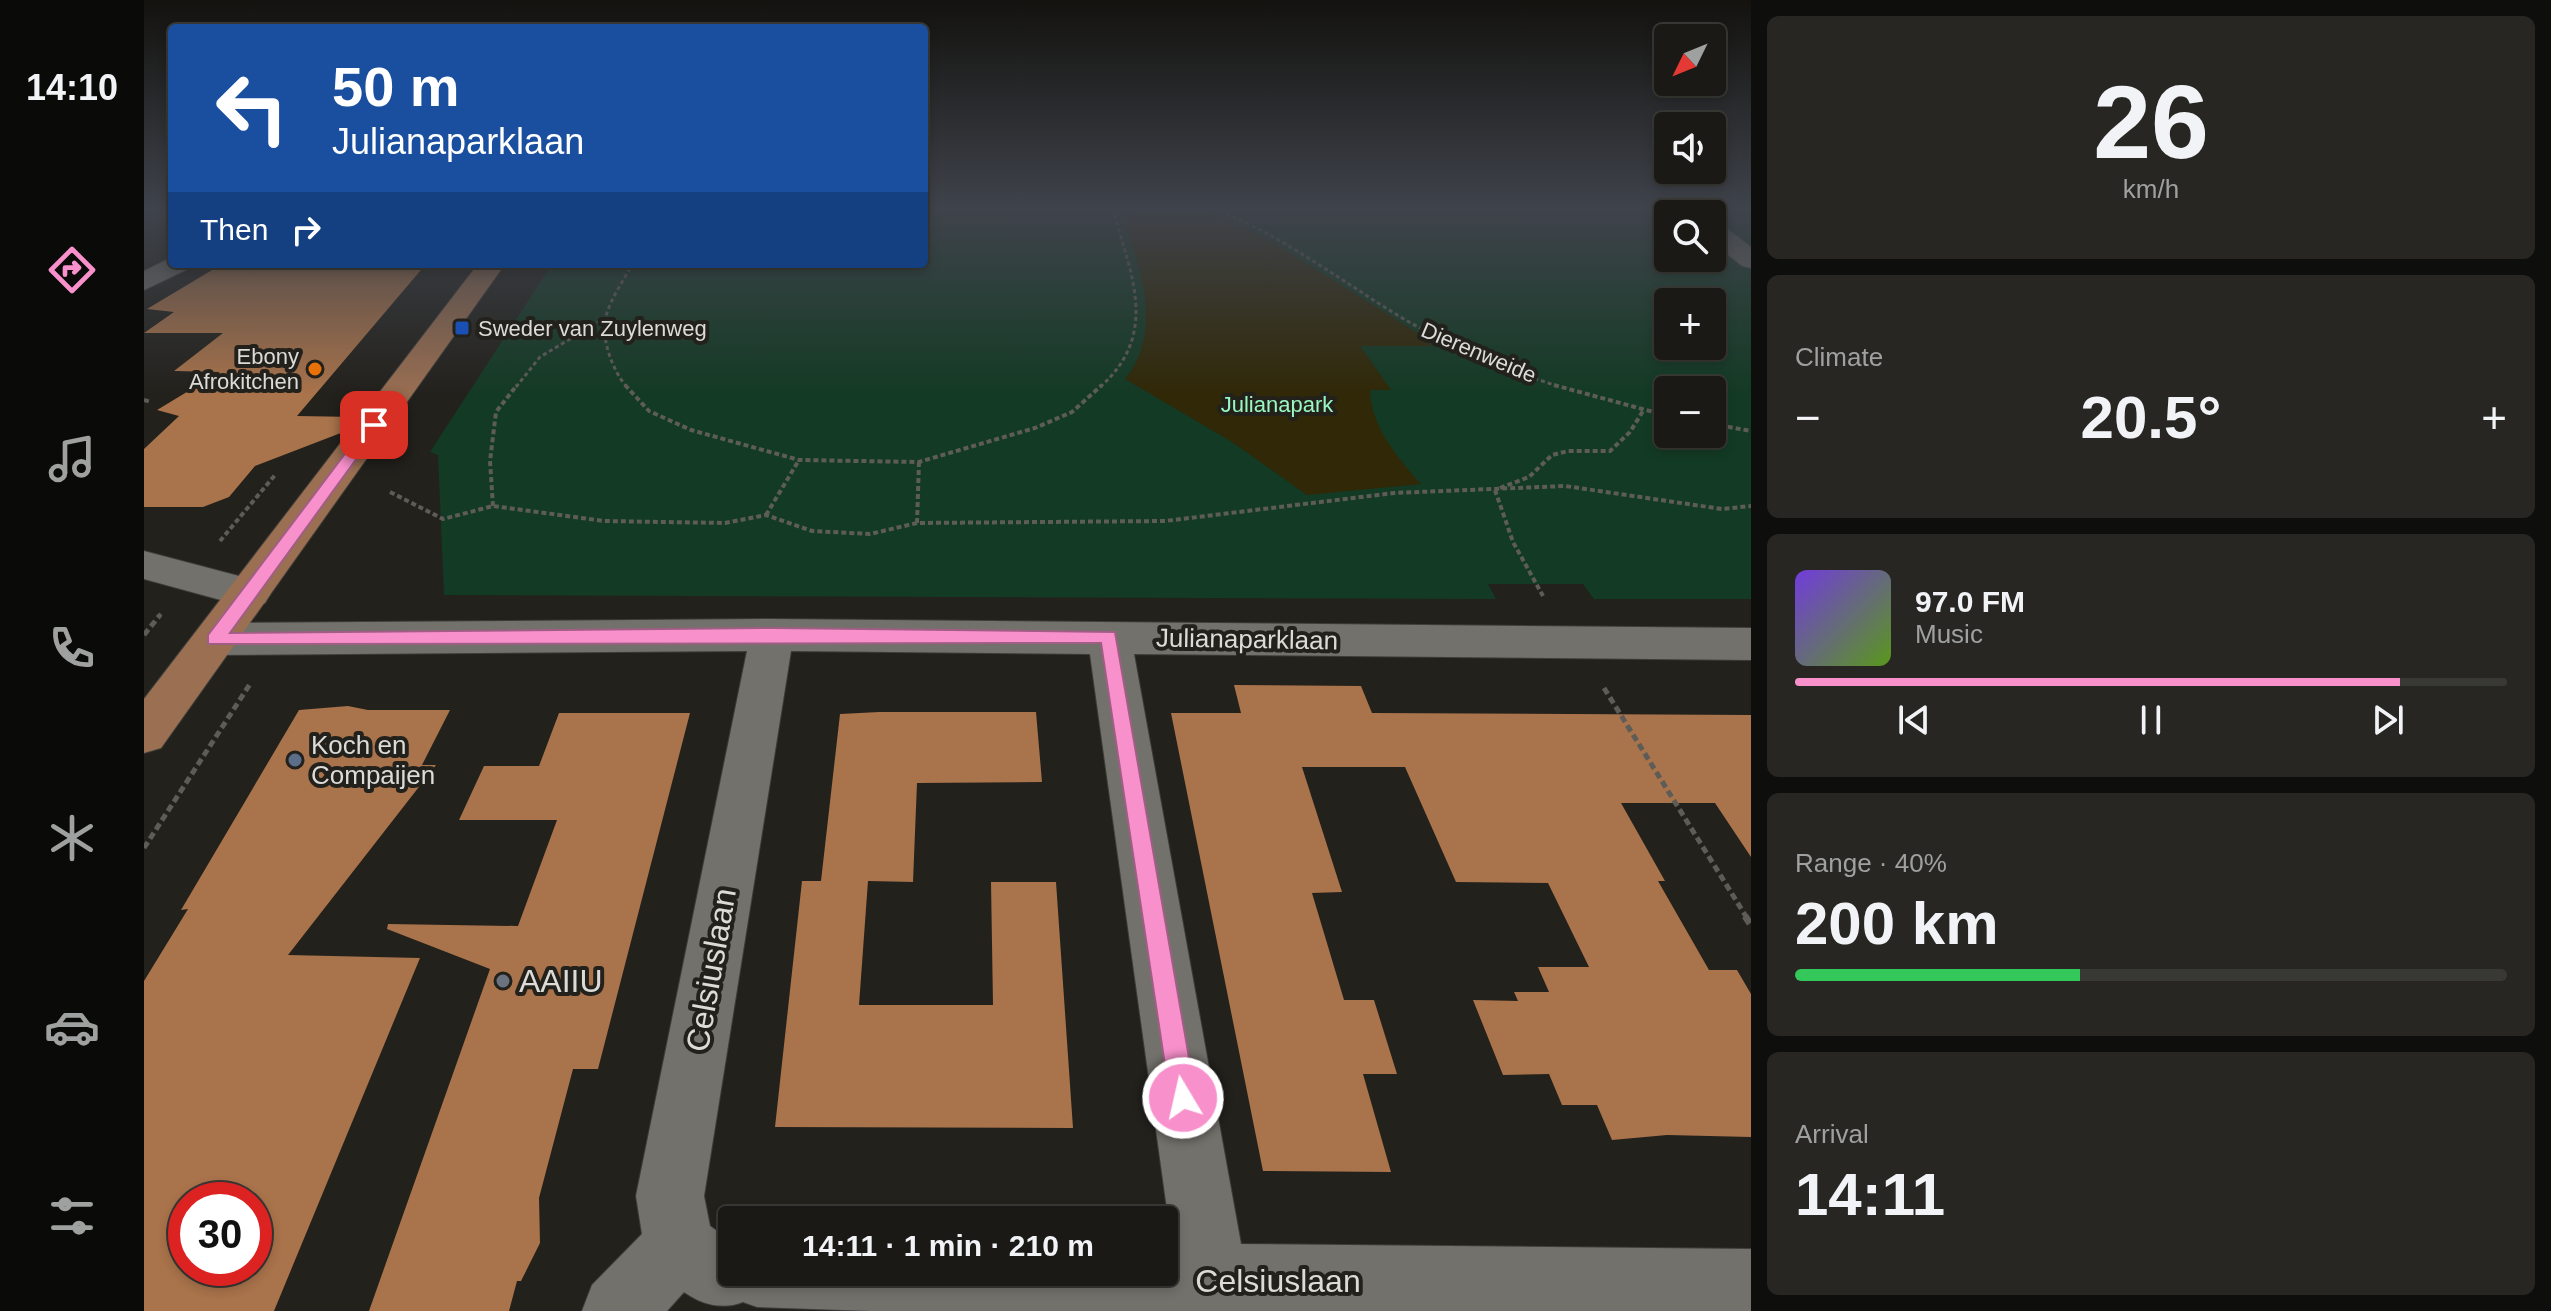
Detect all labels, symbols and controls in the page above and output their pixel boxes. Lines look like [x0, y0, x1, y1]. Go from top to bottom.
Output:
north arrow [1654, 24, 1726, 96]
map controls [1654, 24, 1726, 448]
text: 50 m [332, 55, 460, 118]
icon: left [200, 56, 304, 160]
text: 26 [2093, 64, 2209, 180]
text: 14:10 [26, 67, 118, 108]
button: sound [1654, 112, 1726, 184]
text: Julianaparklaan [332, 121, 584, 162]
text: km/h [2123, 174, 2179, 204]
button: search [1654, 200, 1726, 272]
icon: right [284, 208, 328, 252]
text: Then [200, 213, 268, 246]
icon: directions [44, 242, 100, 298]
button: + [1654, 288, 1726, 360]
place label: Sweder van Zuylenweg [478, 316, 707, 341]
street label: Dierenweide [1418, 317, 1540, 388]
marker: Sweder van Zuylenweg [453, 319, 471, 337]
text: Climate [1795, 342, 1883, 372]
place label: Ebony Afrokitchen [189, 344, 299, 394]
marker: Ebony Afrokitchen [306, 360, 324, 378]
button: − [1654, 376, 1726, 448]
text: 20.5° [2081, 384, 2221, 451]
pin [340, 391, 408, 459]
park label: Julianapark [1221, 392, 1334, 417]
text: − [1795, 393, 1821, 442]
text: + [2481, 393, 2507, 442]
icon: arrive [352, 403, 396, 447]
icon: music [44, 431, 100, 487]
text: 97.0 FM [1915, 585, 2025, 618]
text: Music [1915, 619, 1983, 649]
icon: phone [44, 620, 100, 676]
street label: Julianaparklaan [1156, 622, 1338, 656]
icon: previous [1892, 698, 1936, 742]
icon: pause [2129, 698, 2173, 742]
icon: next [2366, 698, 2410, 742]
place label: Koch en Compaijen [311, 730, 435, 790]
marker: Koch en Compaijen [286, 751, 304, 769]
icon: climate [44, 810, 100, 866]
text: Range · 40% [1795, 848, 1947, 878]
street label: Celsiuslaan [679, 885, 743, 1055]
text: 200 km [1795, 890, 1999, 957]
place label: AAIIU [519, 963, 603, 999]
marker: AAIIU [494, 972, 512, 990]
icon: car [44, 999, 100, 1055]
position arrow [1141, 1056, 1225, 1140]
text: Arrival [1795, 1119, 1869, 1149]
text: 14:11 [1795, 1161, 1945, 1228]
speed limit sign: 30 [168, 1182, 272, 1286]
icon: filters [44, 1188, 100, 1244]
text: 14:11 · 1 min · 210 m [802, 1229, 1094, 1262]
street label: Celsiuslaan [1195, 1263, 1361, 1299]

